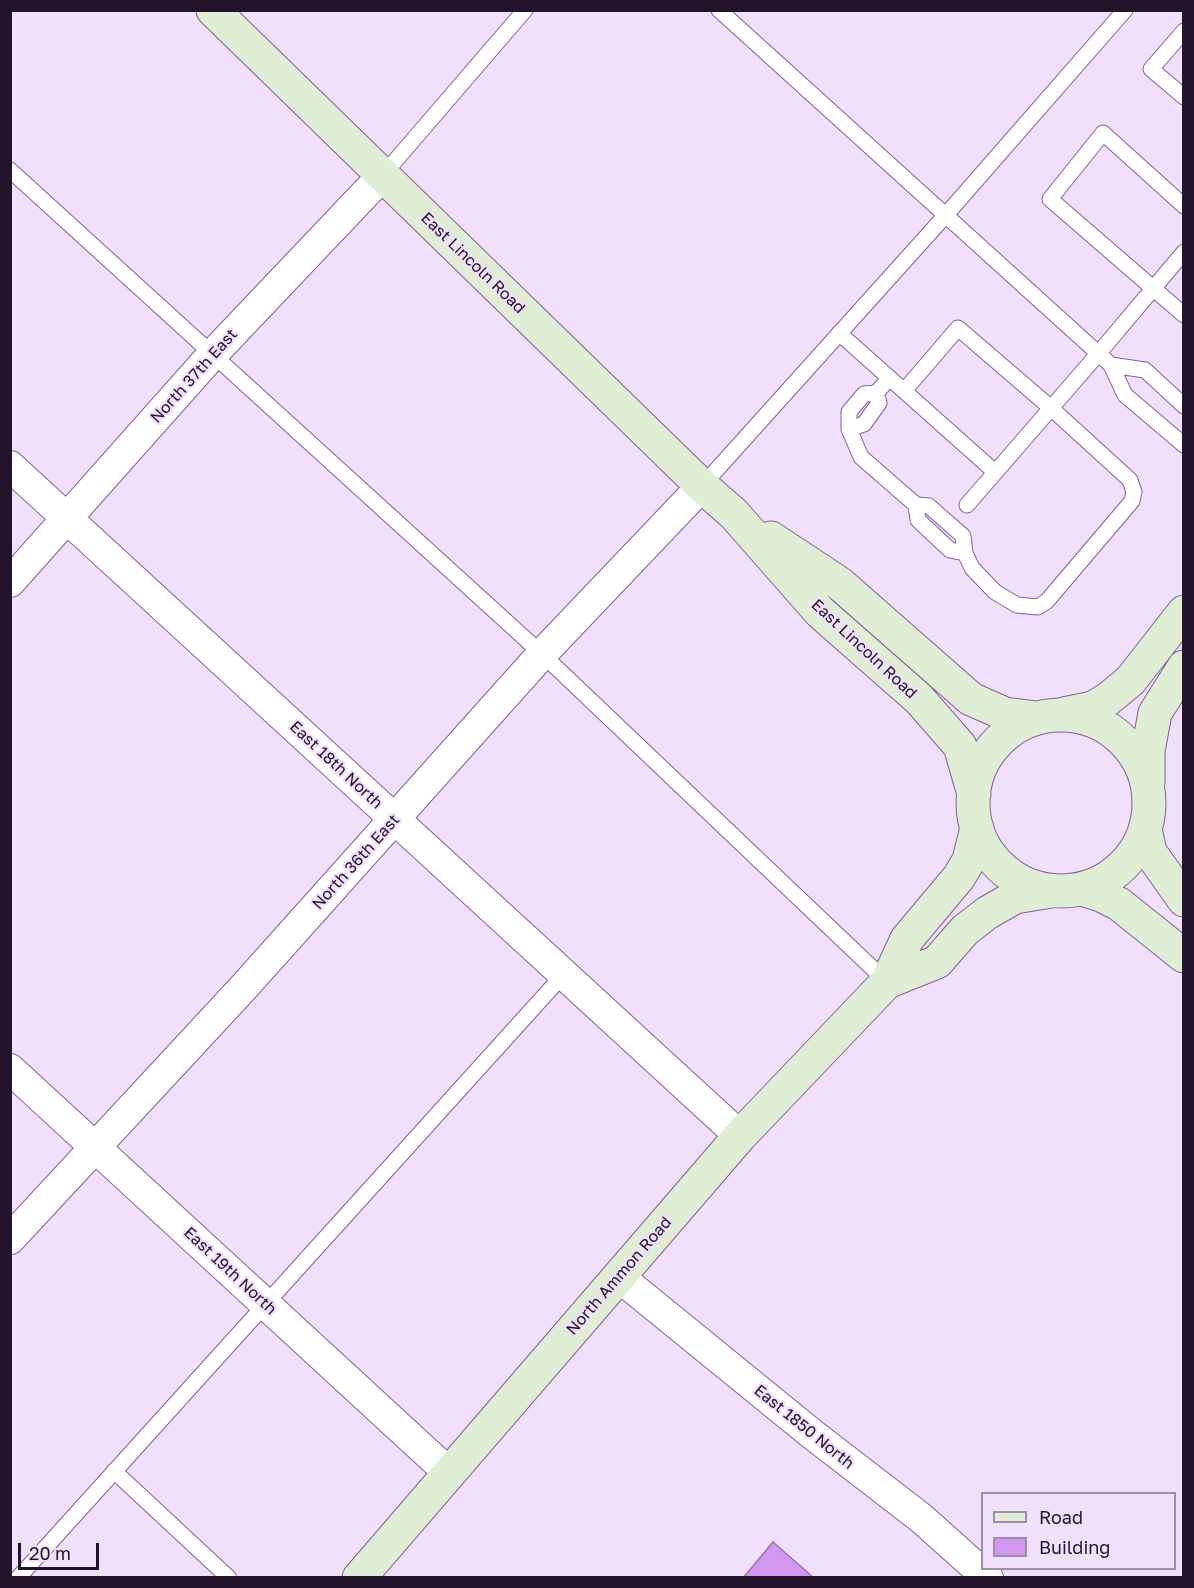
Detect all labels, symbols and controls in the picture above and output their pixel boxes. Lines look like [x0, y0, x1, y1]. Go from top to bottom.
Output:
street label: East Lincoln Road [417, 208, 529, 318]
street label: North 37th East [147, 325, 241, 427]
street label: East Lincoln Road [807, 595, 921, 703]
street label: East 18th North [286, 717, 386, 813]
street label: North 36th East [308, 810, 404, 914]
street label: North Ammon Road [562, 1213, 676, 1339]
street label: East 19th North [180, 1223, 280, 1319]
street label: East 1850 North [750, 1381, 858, 1473]
legend [981, 1492, 1176, 1570]
text: Road [1039, 1506, 1083, 1528]
scale bar [21, 1531, 102, 1569]
text: Building [1039, 1536, 1110, 1558]
text: 20 m [29, 1542, 71, 1564]

